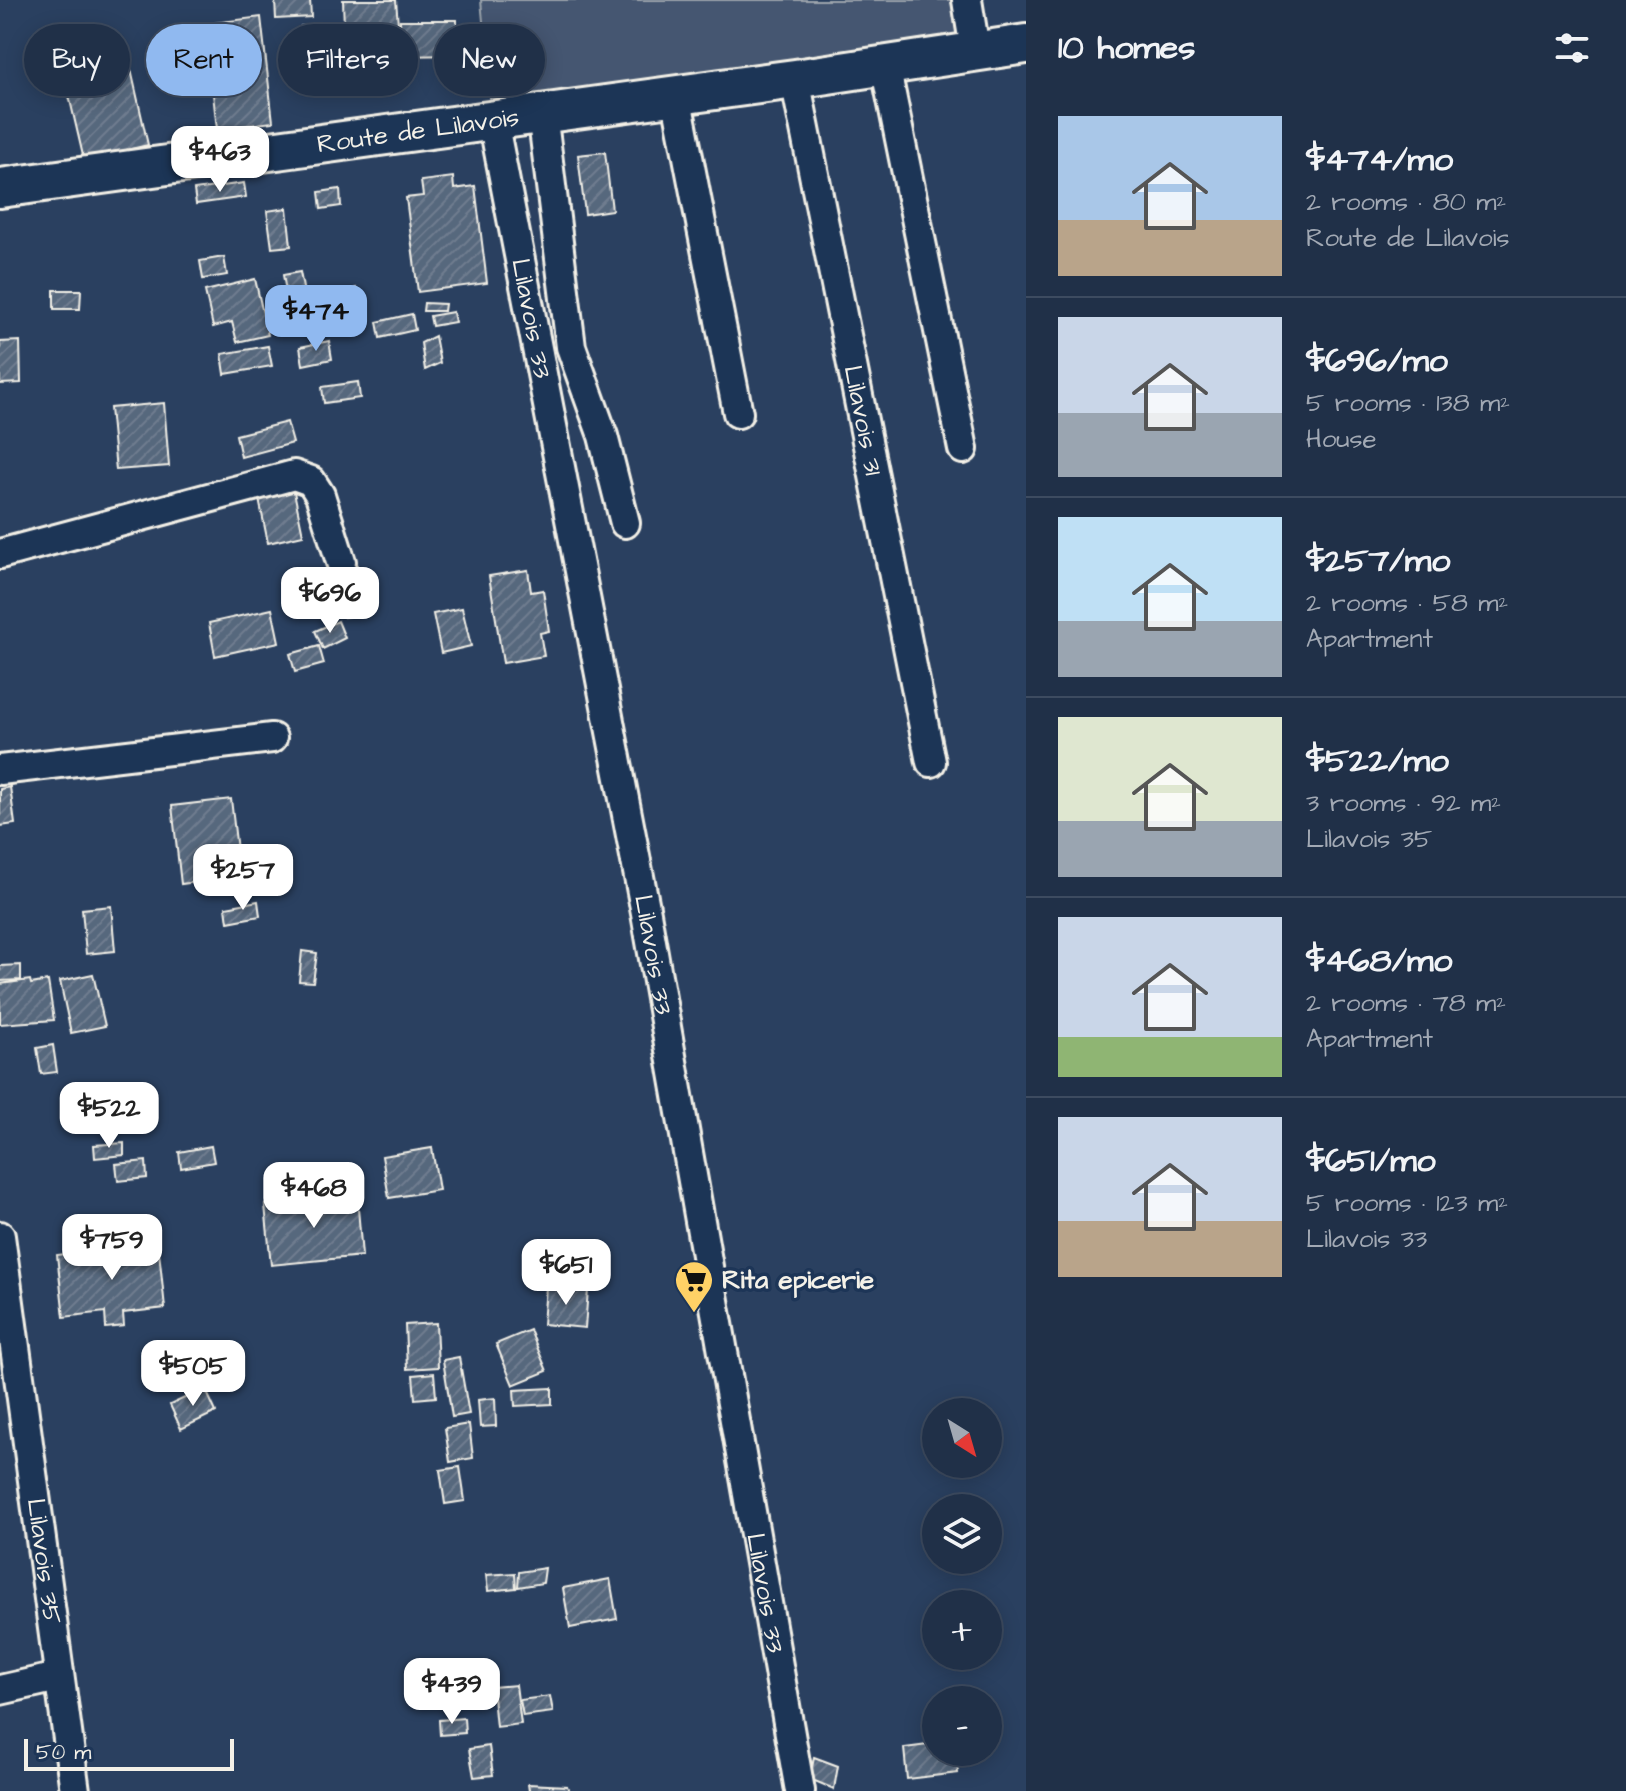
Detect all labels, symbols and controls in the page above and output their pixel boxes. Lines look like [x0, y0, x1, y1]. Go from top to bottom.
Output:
chip: Buy [24, 24, 130, 96]
chip: Rent [146, 24, 262, 96]
chip: Filters [278, 24, 418, 96]
chip: New [434, 24, 545, 96]
text: 10 homes [1058, 24, 1195, 72]
icon: filters [1550, 26, 1594, 70]
street label: Route de Lilavois [315, 99, 521, 162]
pin: $463 [173, 126, 267, 194]
text: $463 [189, 134, 251, 170]
text: $474/mo [1306, 136, 1453, 184]
icon: home [1122, 148, 1218, 244]
text: 2 rooms · 80 m² [1306, 184, 1506, 220]
text: Route de Lilavois [1306, 220, 1510, 256]
street label: Lilavois 33 [502, 255, 560, 381]
pin: $474 [269, 285, 363, 353]
text: $474 [283, 293, 349, 329]
text: $696/mo [1306, 337, 1448, 385]
icon: home [1122, 349, 1218, 445]
street label: Lilavois 31 [834, 362, 891, 478]
text: 5 rooms · 138 m² [1306, 385, 1510, 421]
text: House [1306, 421, 1377, 457]
text: $257/mo [1306, 537, 1450, 585]
icon: home [1122, 549, 1218, 645]
pin: $696 [283, 567, 377, 635]
text: $696 [299, 575, 361, 611]
text: 2 rooms · 58 m² [1306, 585, 1508, 621]
text: Apartment [1306, 621, 1433, 657]
text: $522/mo [1306, 737, 1449, 785]
icon: home [1122, 749, 1218, 845]
text: 3 rooms · 92 m² [1306, 785, 1501, 821]
text: Lilavois 35 [1306, 821, 1432, 857]
pin: $257 [196, 844, 290, 912]
text: $257 [211, 852, 275, 888]
street label: Lilavois 33 [625, 892, 682, 1018]
text: $468/mo [1306, 937, 1453, 985]
icon: home [1122, 949, 1218, 1045]
text: 2 rooms · 78 m² [1306, 985, 1506, 1021]
text: Apartment [1306, 1021, 1433, 1057]
pin: $522 [62, 1082, 156, 1150]
text: $522 [78, 1090, 140, 1126]
text: $651/mo [1306, 1137, 1436, 1185]
icon: home [1122, 1149, 1218, 1245]
pin: $468 [267, 1162, 361, 1230]
text: $468 [281, 1170, 347, 1206]
text: 5 rooms · 123 m² [1306, 1185, 1508, 1221]
pin: $759 [65, 1214, 159, 1282]
text: Lilavois 33 [1306, 1221, 1427, 1257]
text: $759 [80, 1222, 144, 1258]
pin: $651 [519, 1239, 613, 1307]
text: $651 [540, 1247, 592, 1283]
supermarket icon: Rita epicerie [673, 1259, 715, 1314]
place label: Rita epicerie [722, 1262, 874, 1298]
pin: $505 [146, 1340, 240, 1408]
text: $505 [159, 1348, 227, 1384]
north arrow [922, 1398, 1002, 1478]
map controls [922, 1398, 1002, 1766]
button: layers [922, 1494, 1002, 1574]
street label: Lilavois 35 [18, 1496, 70, 1626]
street label: Lilavois 33 [737, 1530, 793, 1656]
button: + [922, 1590, 1002, 1670]
pin: $439 [405, 1658, 499, 1726]
text: $439 [422, 1666, 482, 1702]
button: − [922, 1686, 1002, 1766]
scale bar [24, 1735, 234, 1771]
text: 50 m [36, 1737, 91, 1768]

